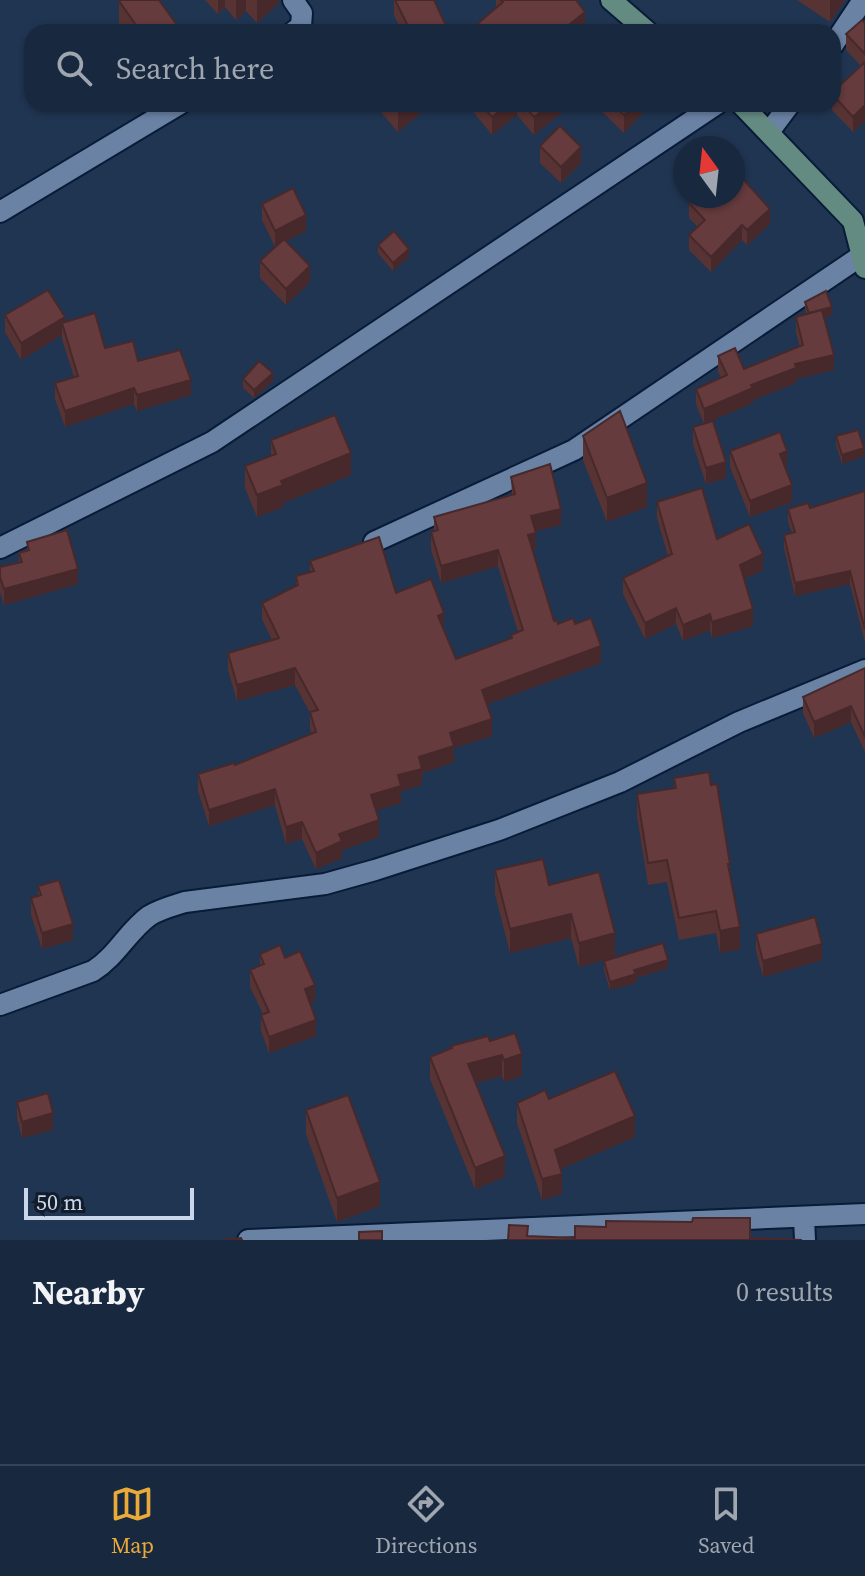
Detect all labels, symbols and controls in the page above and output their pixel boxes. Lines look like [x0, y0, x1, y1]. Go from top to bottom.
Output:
search box [24, 24, 841, 112]
icon: search [52, 46, 96, 90]
text: Search here [116, 48, 274, 89]
north arrow [673, 136, 745, 208]
scale bar [24, 1184, 194, 1220]
text: 50 m [36, 1187, 83, 1217]
text: Nearby [32, 1269, 145, 1315]
text: 0 results [736, 1274, 833, 1310]
tab: Map [110, 1482, 154, 1560]
tab: Directions [375, 1482, 477, 1560]
tab: Saved [698, 1482, 755, 1560]

